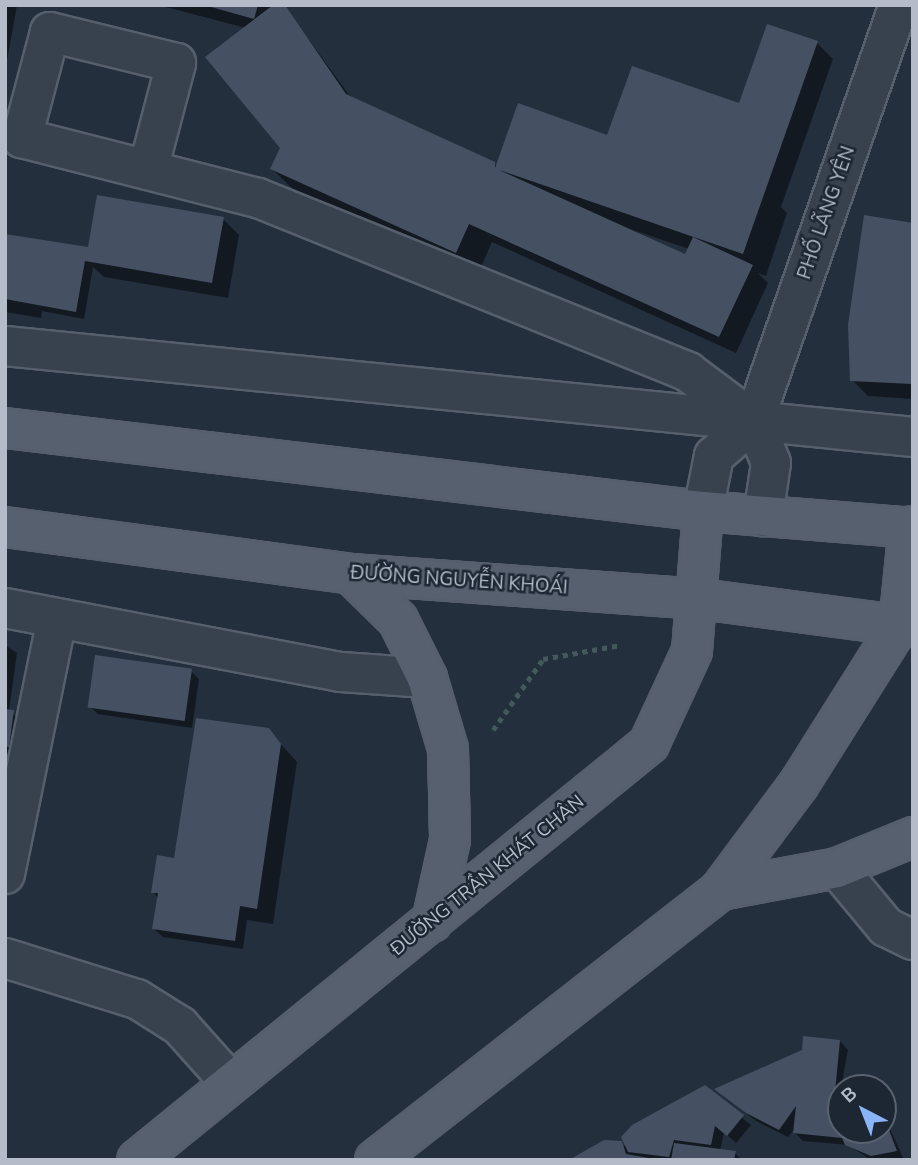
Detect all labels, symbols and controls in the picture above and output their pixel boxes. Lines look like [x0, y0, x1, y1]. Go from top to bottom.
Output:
street label: PHỐ LÃNG YÊN [794, 143, 860, 283]
street label: ĐƯỜNG NGUYỄN KHOÁI [349, 562, 569, 600]
street label: ĐƯỜNG TRẦN KHÁT CHÂN [387, 791, 589, 961]
north arrow [827, 1074, 897, 1144]
text: B [836, 1081, 863, 1109]

